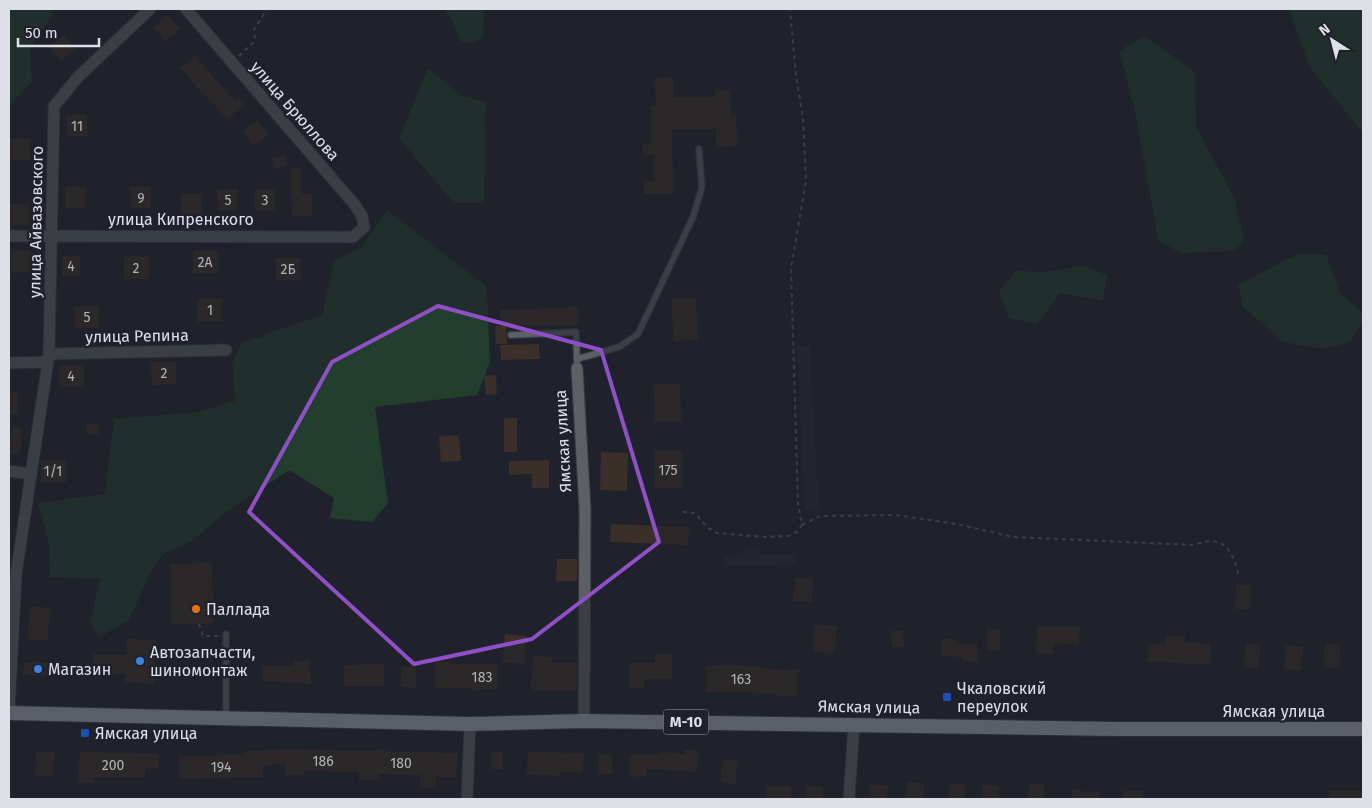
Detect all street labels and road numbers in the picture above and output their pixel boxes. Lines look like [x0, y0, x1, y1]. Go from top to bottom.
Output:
street label: улица Брюллова [247, 57, 343, 165]
street label: улица Айвазовского [25, 146, 47, 298]
street label: улица Кипренского [108, 210, 254, 229]
street label: улица Репина [85, 326, 189, 346]
street label: Ямская улица [551, 389, 575, 493]
street label: Ямская улица [818, 697, 920, 717]
street label: Ямская улица [1223, 702, 1325, 721]
road number: М-10 [664, 710, 708, 734]

